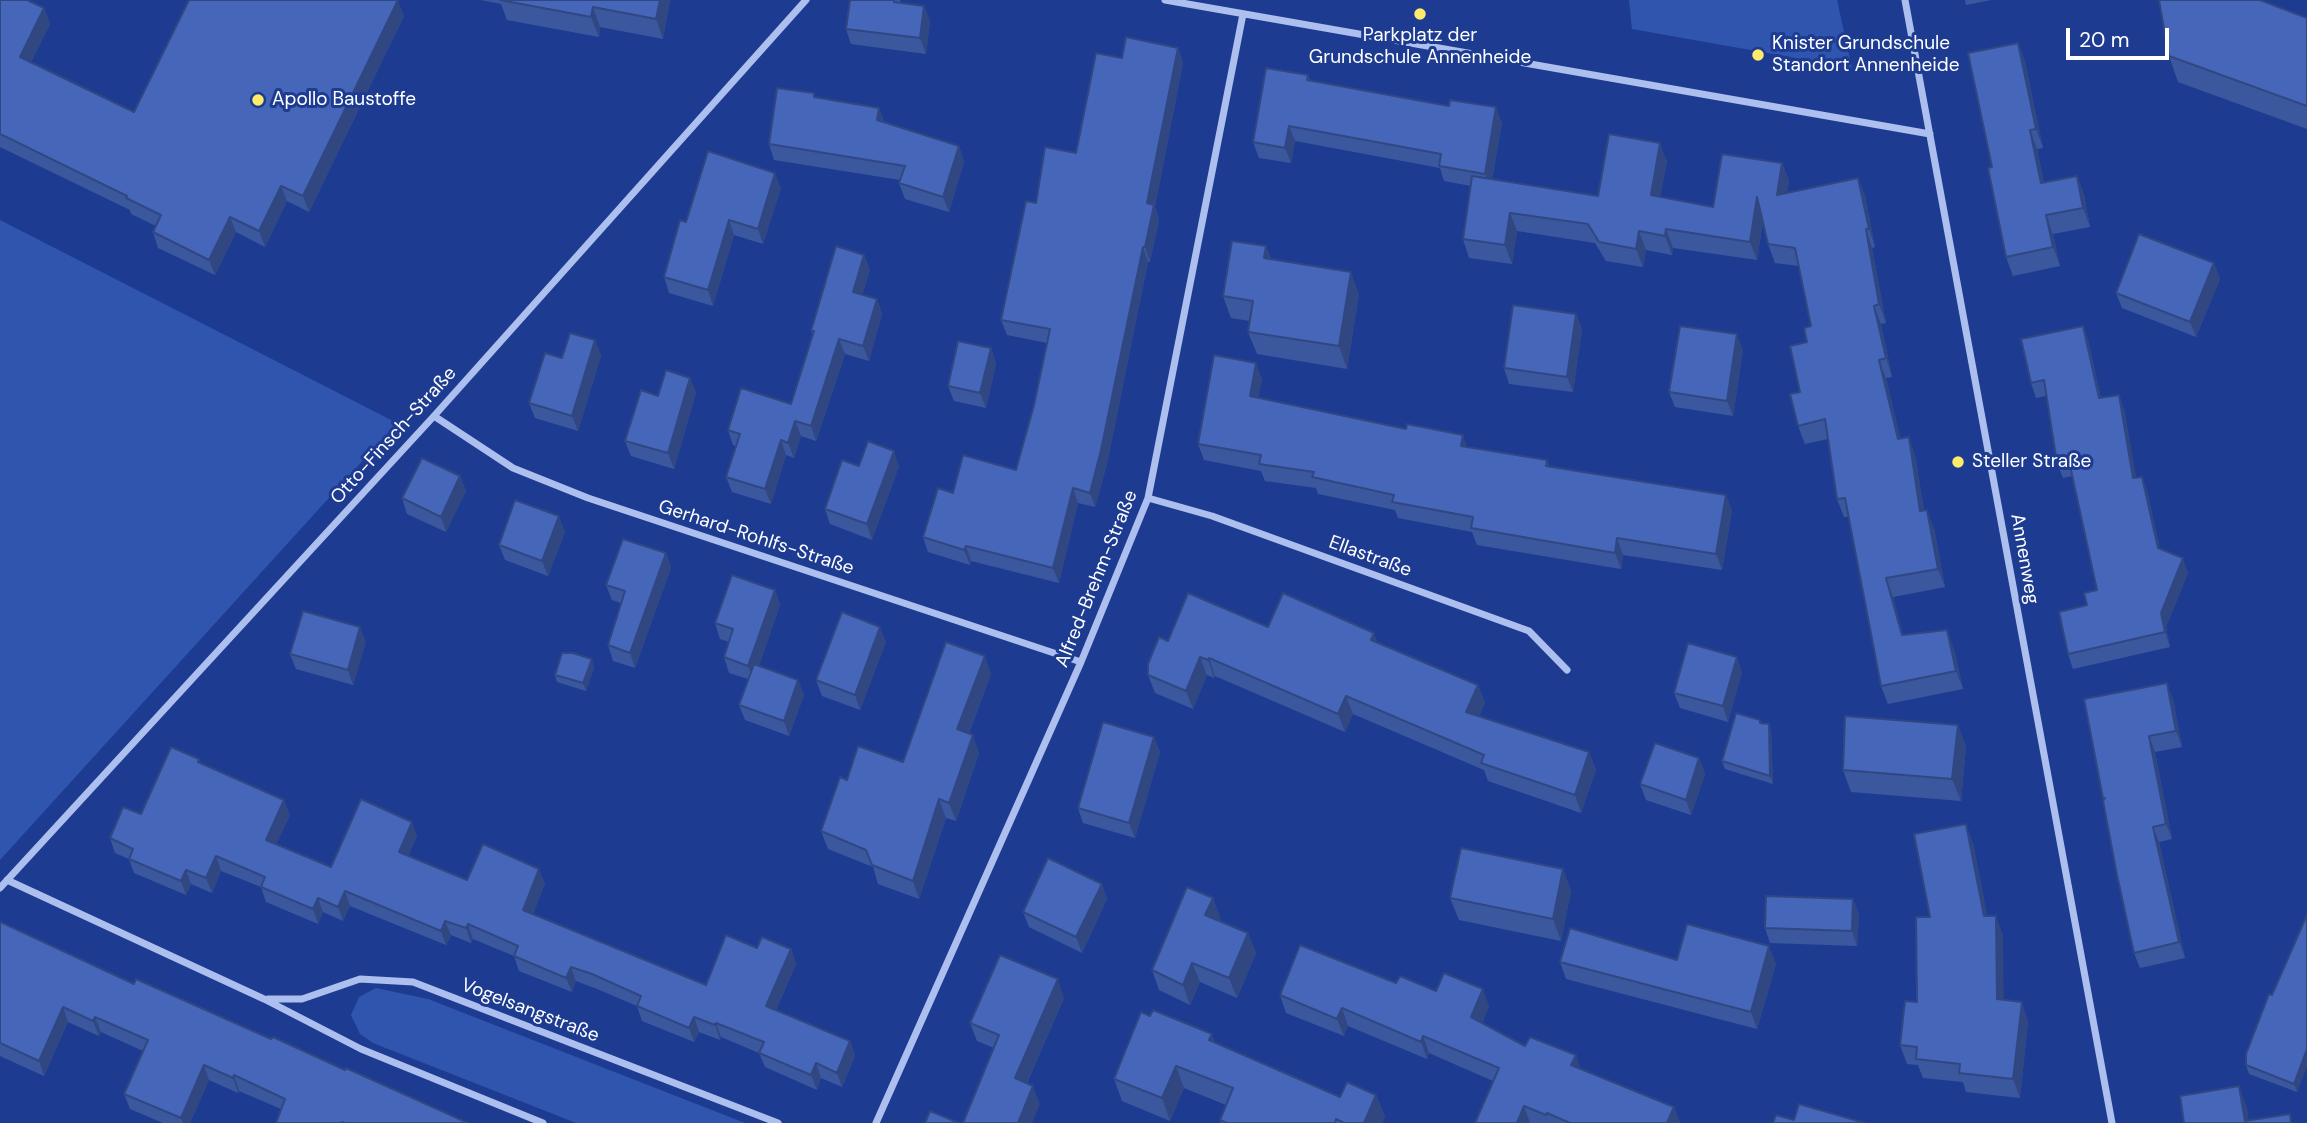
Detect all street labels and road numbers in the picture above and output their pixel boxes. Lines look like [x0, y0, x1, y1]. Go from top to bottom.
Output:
street label: Otto-Finsch-Straße [326, 363, 462, 509]
street label: Alfred-Brehm-Straße [1051, 487, 1143, 671]
street label: Gerhard-Rohlfs-Straße [655, 496, 857, 580]
street label: Annenweg [2005, 512, 2043, 606]
street label: Ellastraße [1325, 531, 1415, 583]
street label: Vogelsangstraße [458, 974, 602, 1048]

